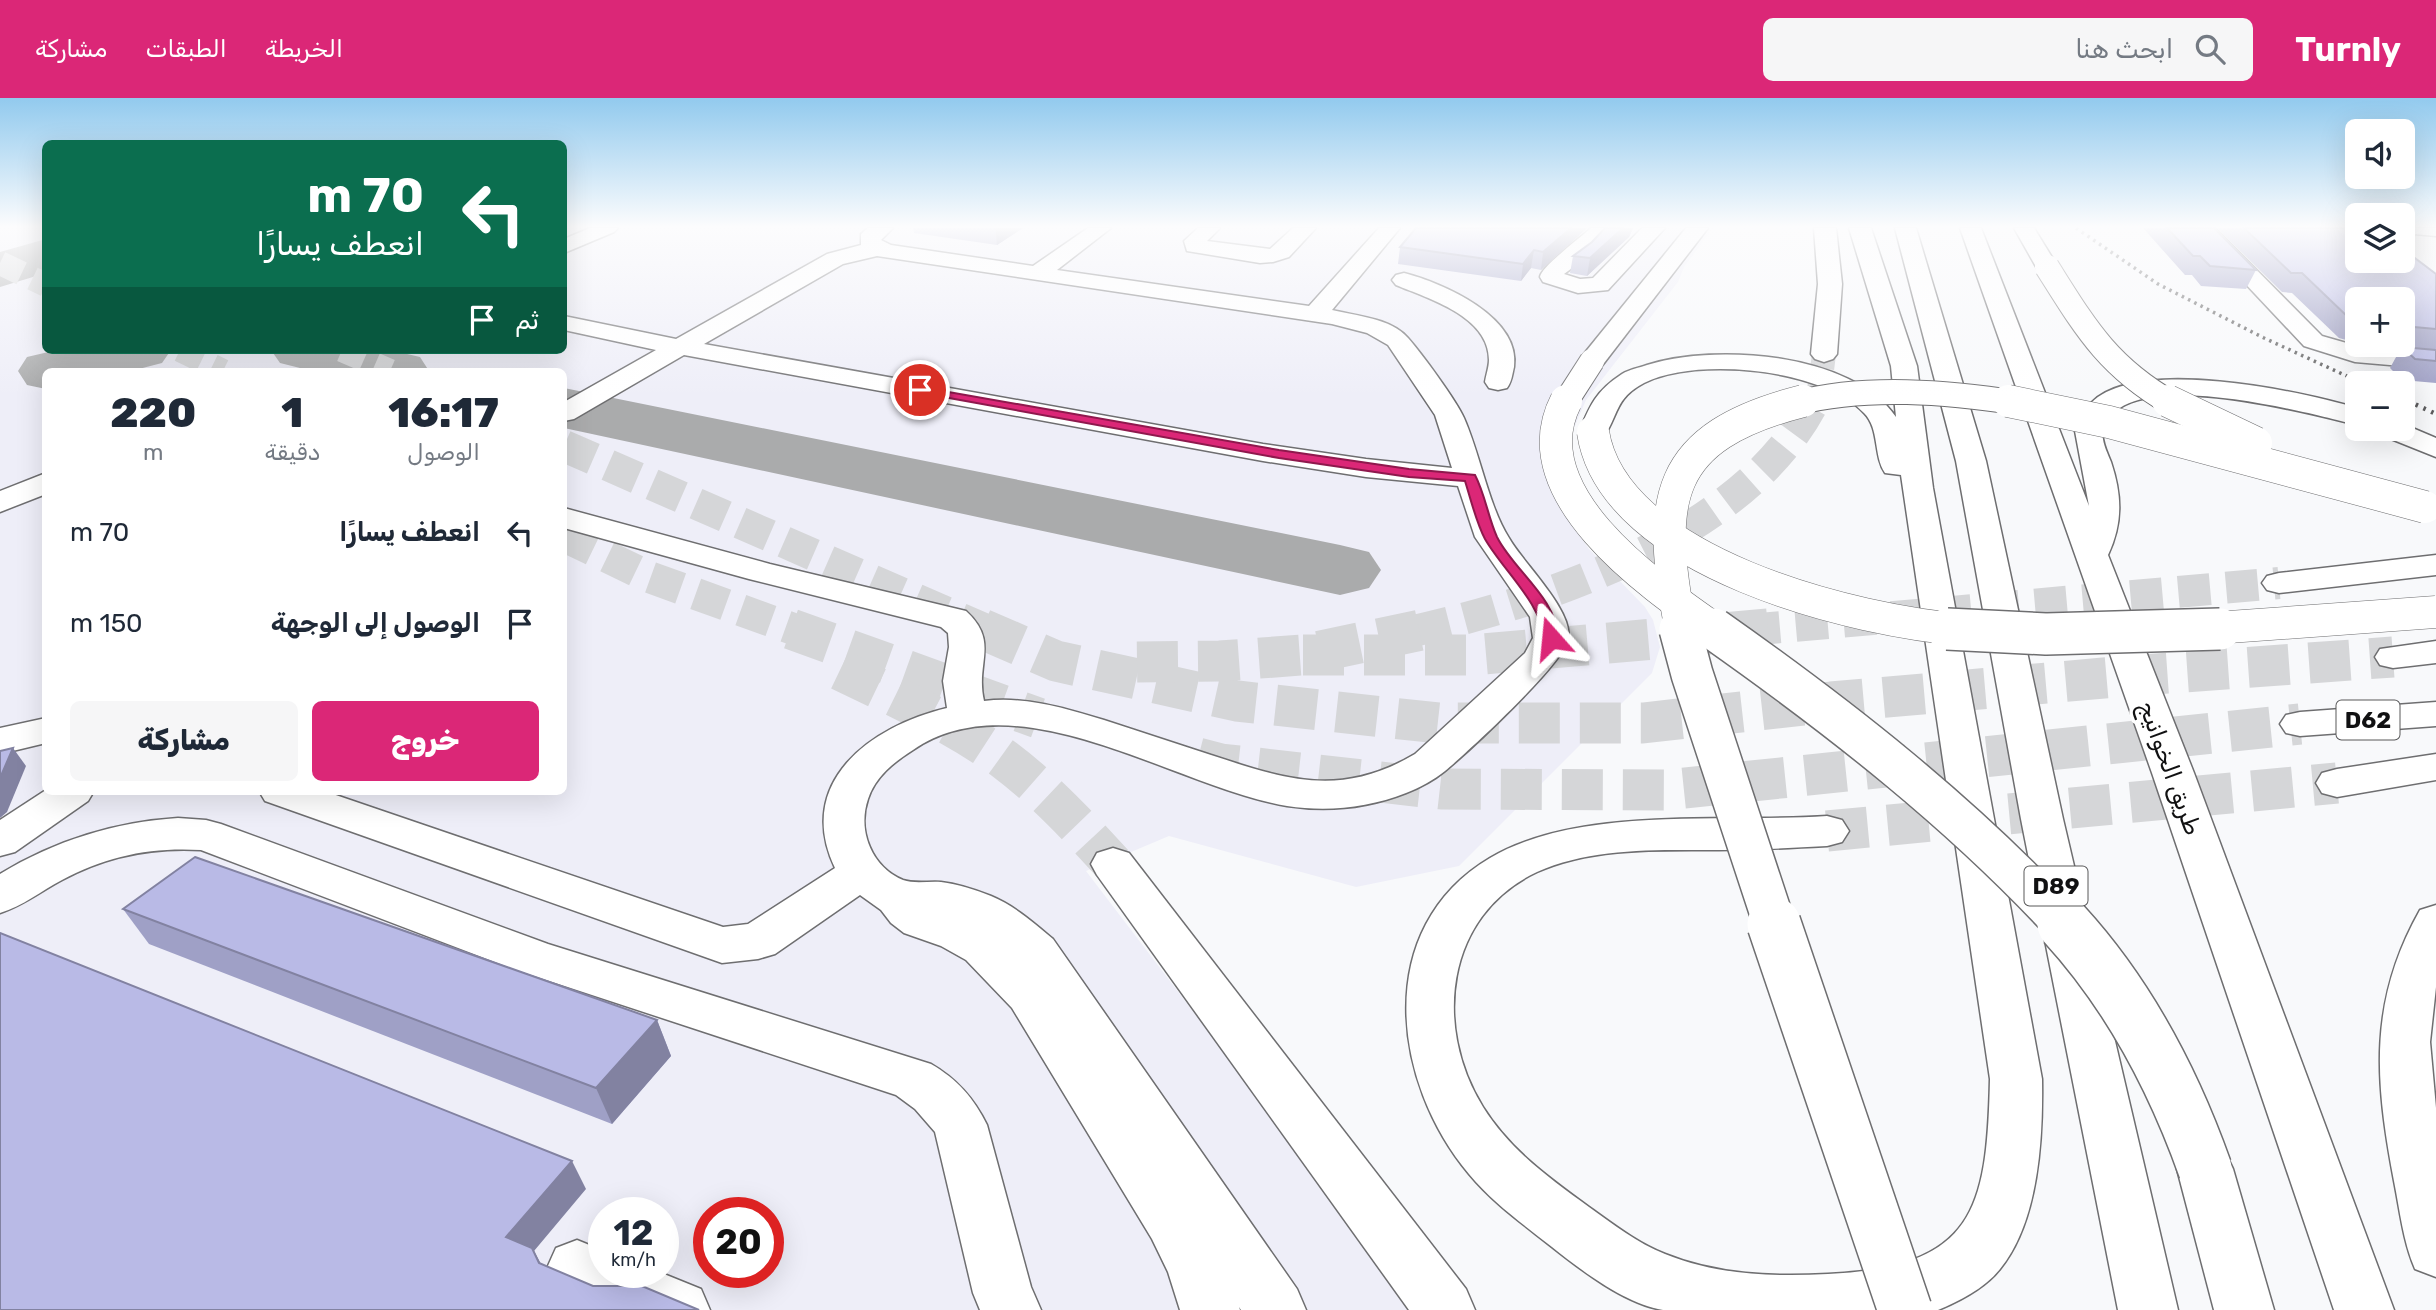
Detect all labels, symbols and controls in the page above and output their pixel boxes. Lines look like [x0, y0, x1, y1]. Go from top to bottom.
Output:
search box [1763, 18, 2253, 81]
icon: search [2191, 30, 2229, 68]
text: Turnly [2295, 30, 2401, 69]
text: ابحث هنا [2075, 34, 2173, 65]
text: مشاركة [35, 35, 107, 63]
text: الطبقات [145, 35, 227, 63]
text: الخريطة [265, 35, 343, 63]
map controls [2345, 119, 2415, 441]
button: sound [2345, 119, 2415, 189]
text: 70 m [307, 166, 424, 224]
icon: left [448, 168, 539, 259]
button: layers [2345, 203, 2415, 273]
text: انعطف يسارًا [256, 225, 424, 263]
button: + [2345, 287, 2415, 357]
icon: arrive [463, 301, 501, 339]
text: ثم [515, 305, 539, 336]
pin [890, 360, 950, 420]
icon: arrive [901, 371, 939, 409]
button: − [2345, 371, 2415, 441]
text: 220 [110, 388, 196, 438]
text: 1 [281, 388, 303, 438]
text: 16:17 [388, 388, 499, 438]
text: m [143, 438, 164, 466]
text: دقيقة [265, 438, 320, 466]
text: الوصول [407, 438, 480, 466]
icon: left [501, 514, 539, 552]
text: 70 m [70, 517, 129, 548]
text: انعطف يسارًا [339, 517, 480, 548]
position arrow [1514, 601, 1588, 675]
icon: arrive [501, 605, 539, 643]
text: 150 m [70, 608, 143, 639]
text: الوصول إلى الوجهة [271, 608, 480, 639]
street label: طريق الخوانيج [2130, 697, 2207, 840]
road number: D62 [2336, 700, 2400, 740]
button: مشاركة [70, 701, 298, 781]
button: خروج [312, 701, 539, 781]
road number: D89 [2024, 866, 2088, 906]
speed limit sign: 20 [693, 1197, 784, 1288]
text: 12 [613, 1212, 654, 1254]
text: km/h [611, 1249, 656, 1271]

